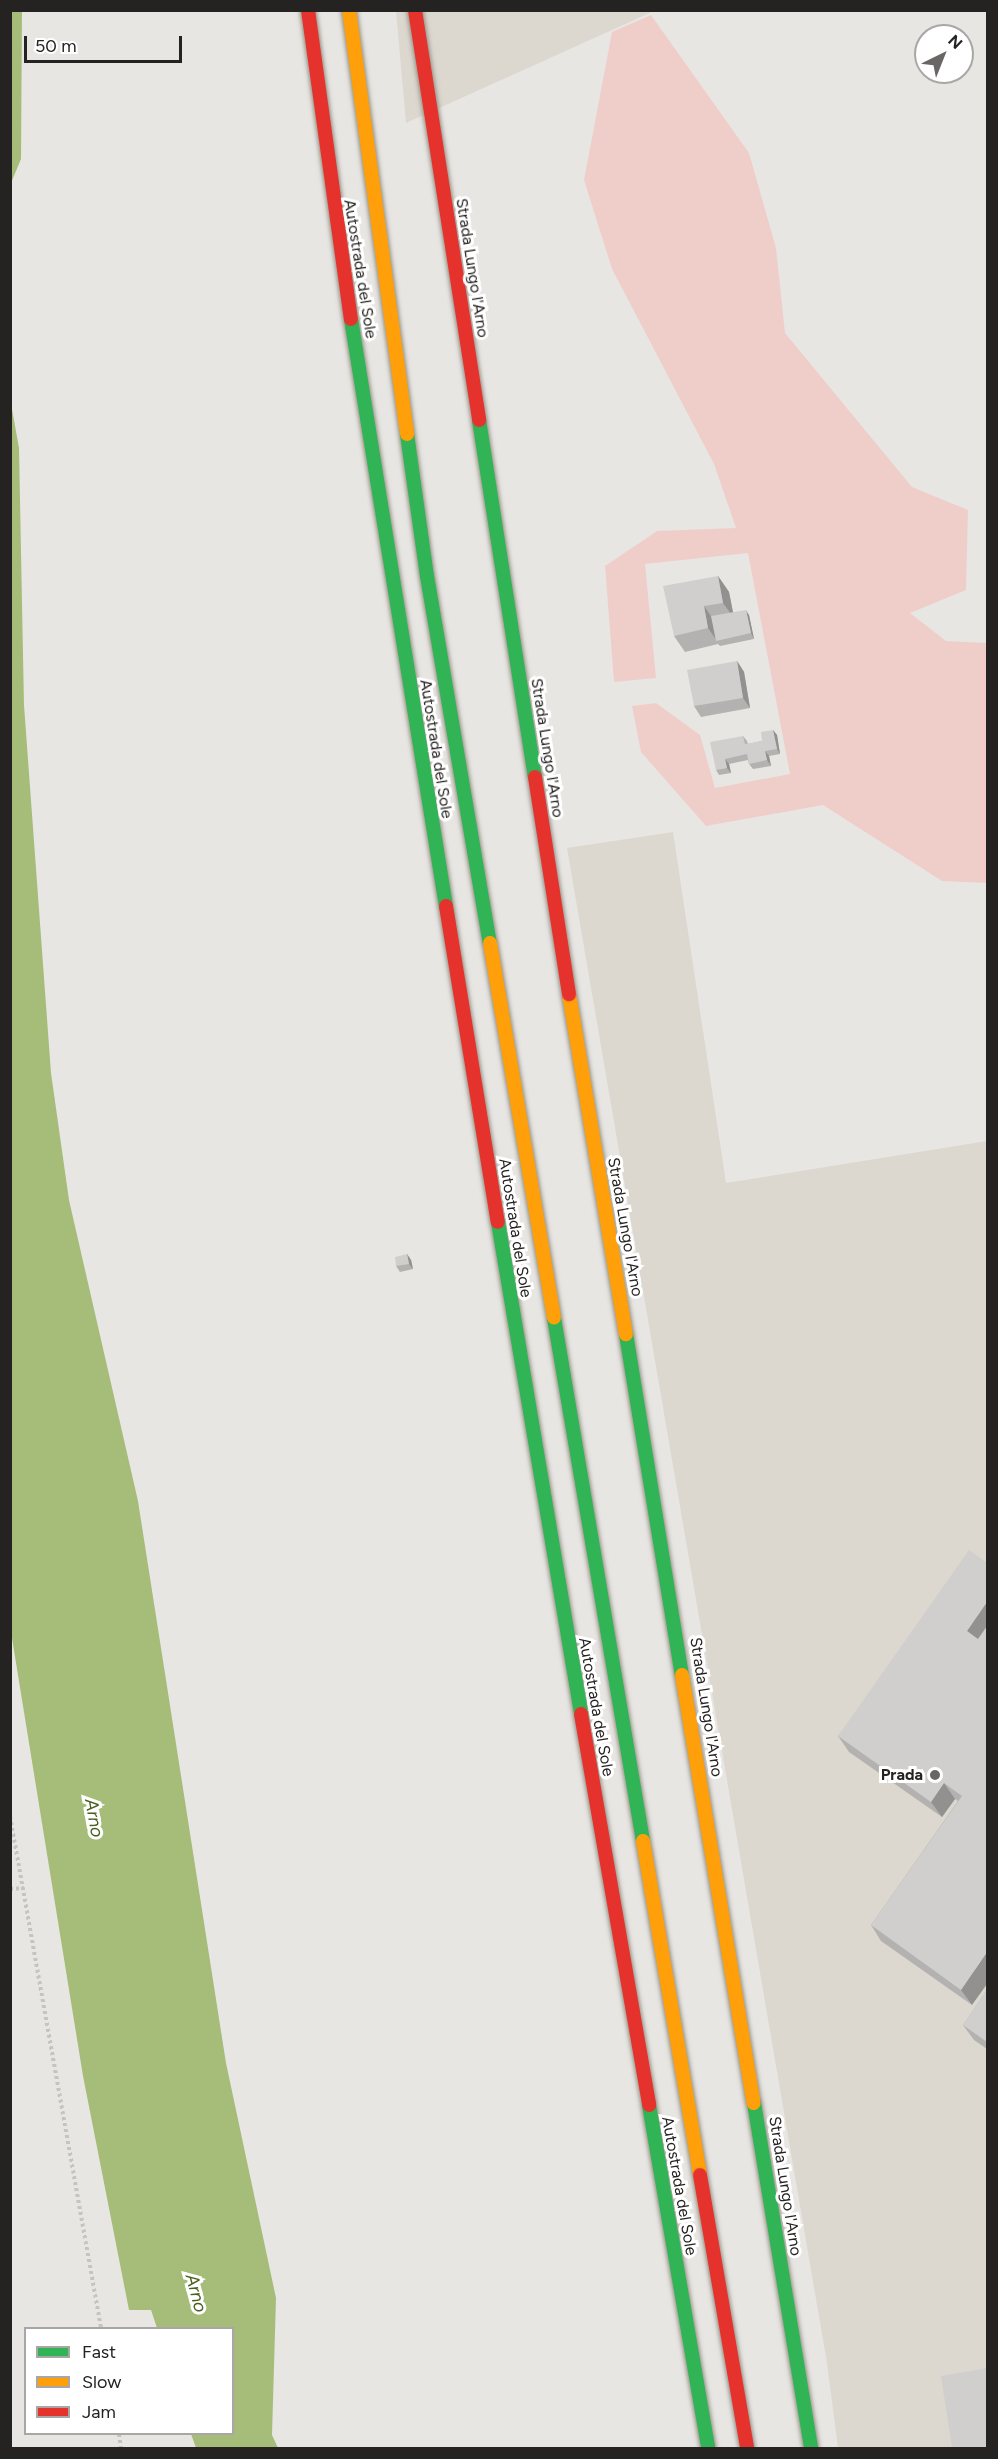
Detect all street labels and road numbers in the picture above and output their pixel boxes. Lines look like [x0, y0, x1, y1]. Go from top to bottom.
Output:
street label: Strada Lungo l'Arno [451, 197, 493, 339]
street label: Autostrada del Sole [340, 198, 380, 340]
street label: Strada Lungo l'Arno [526, 677, 568, 819]
street label: Autostrada del Sole [416, 678, 456, 820]
street label: Strada Lungo l'Arno [603, 1156, 647, 1298]
street label: Autostrada del Sole [495, 1157, 535, 1299]
street label: Autostrada del Sole [574, 1636, 618, 1778]
street label: Strada Lungo l'Arno [685, 1636, 727, 1778]
street label: Autostrada del Sole [657, 2115, 701, 2257]
street label: Strada Lungo l'Arno [764, 2115, 806, 2257]

